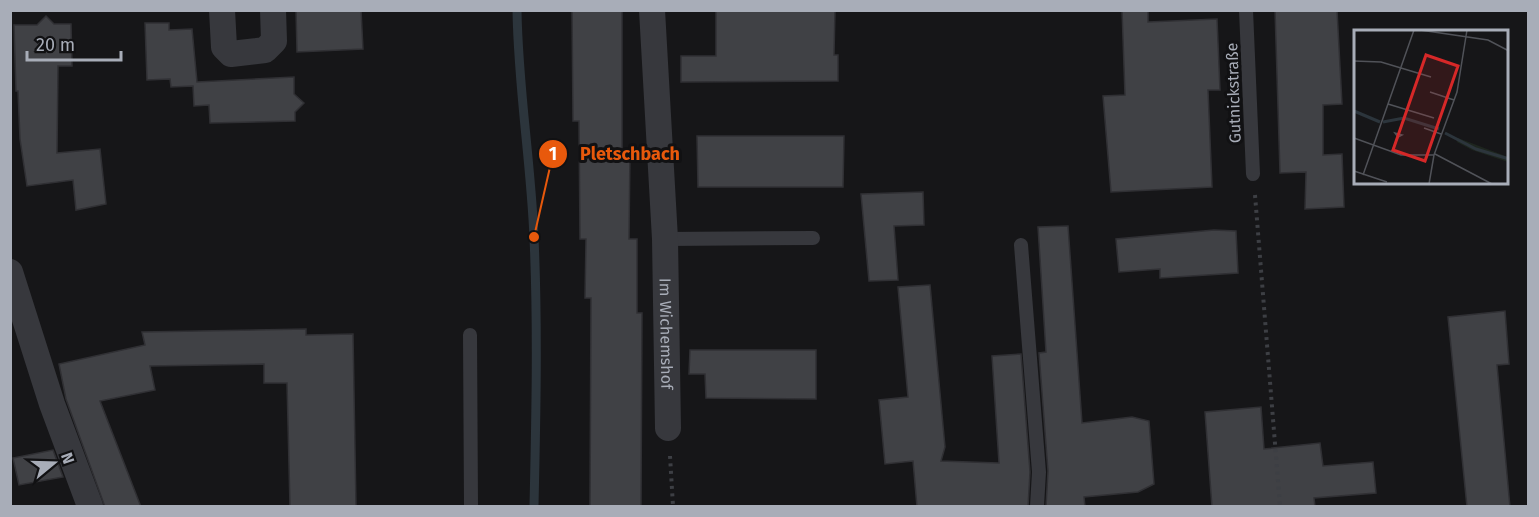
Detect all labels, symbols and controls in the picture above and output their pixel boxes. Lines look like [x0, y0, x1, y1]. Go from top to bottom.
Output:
scale bar [27, 24, 122, 62]
inset map [1354, 30, 1509, 184]
text: 20 m [36, 34, 75, 56]
street label: Gutnickstraße [1222, 42, 1245, 144]
callout: Pletschbach [538, 136, 692, 172]
text: 1 [549, 143, 557, 165]
text: Pletschbach [580, 143, 680, 165]
street label: Im Wichemshof [656, 278, 676, 391]
north arrow [24, 433, 84, 493]
text: N [57, 450, 78, 466]

